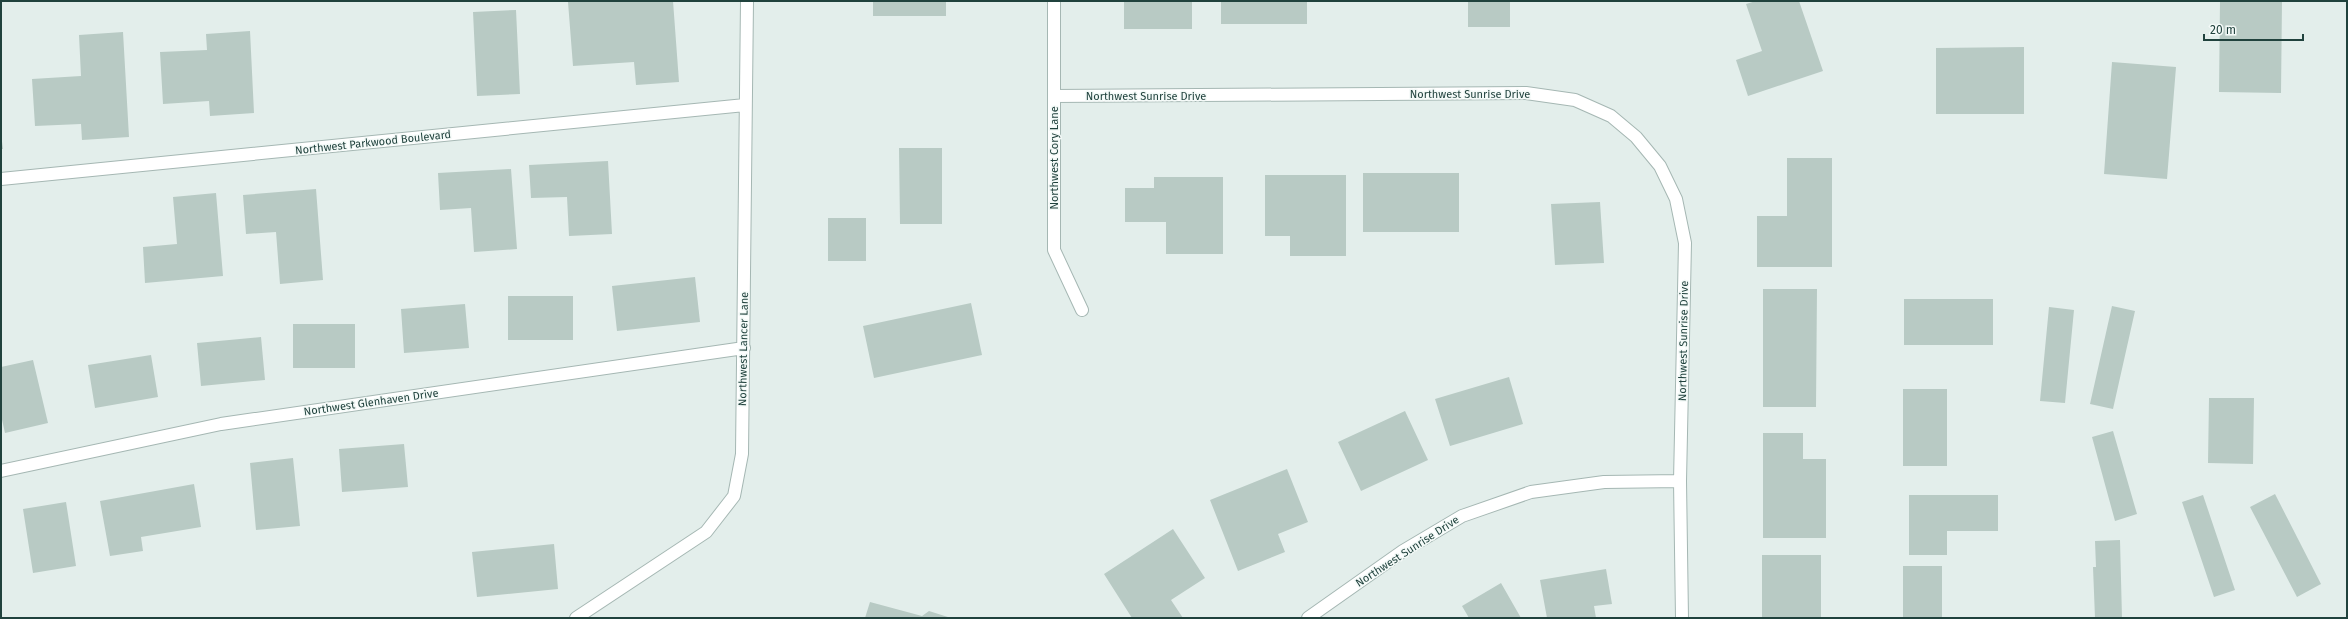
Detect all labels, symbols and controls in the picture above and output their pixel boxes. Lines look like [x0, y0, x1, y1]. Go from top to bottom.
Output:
scale bar [2204, 16, 2303, 42]
text: 20 m [2210, 23, 2236, 37]
street label: Northwest Sunrise Drive [1410, 88, 1530, 101]
street label: Northwest Sunrise Drive [1086, 90, 1206, 103]
street label: Northwest Cory Lane [1048, 106, 1061, 210]
street label: Northwest Parkwood Boulevard [294, 128, 452, 157]
street label: Northwest Sunrise Drive [1676, 281, 1691, 401]
street label: Northwest Lancer Lane [736, 292, 751, 406]
street label: Northwest Glenhaven Drive [303, 387, 439, 418]
street label: Northwest Sunrise Drive [1353, 513, 1461, 590]

